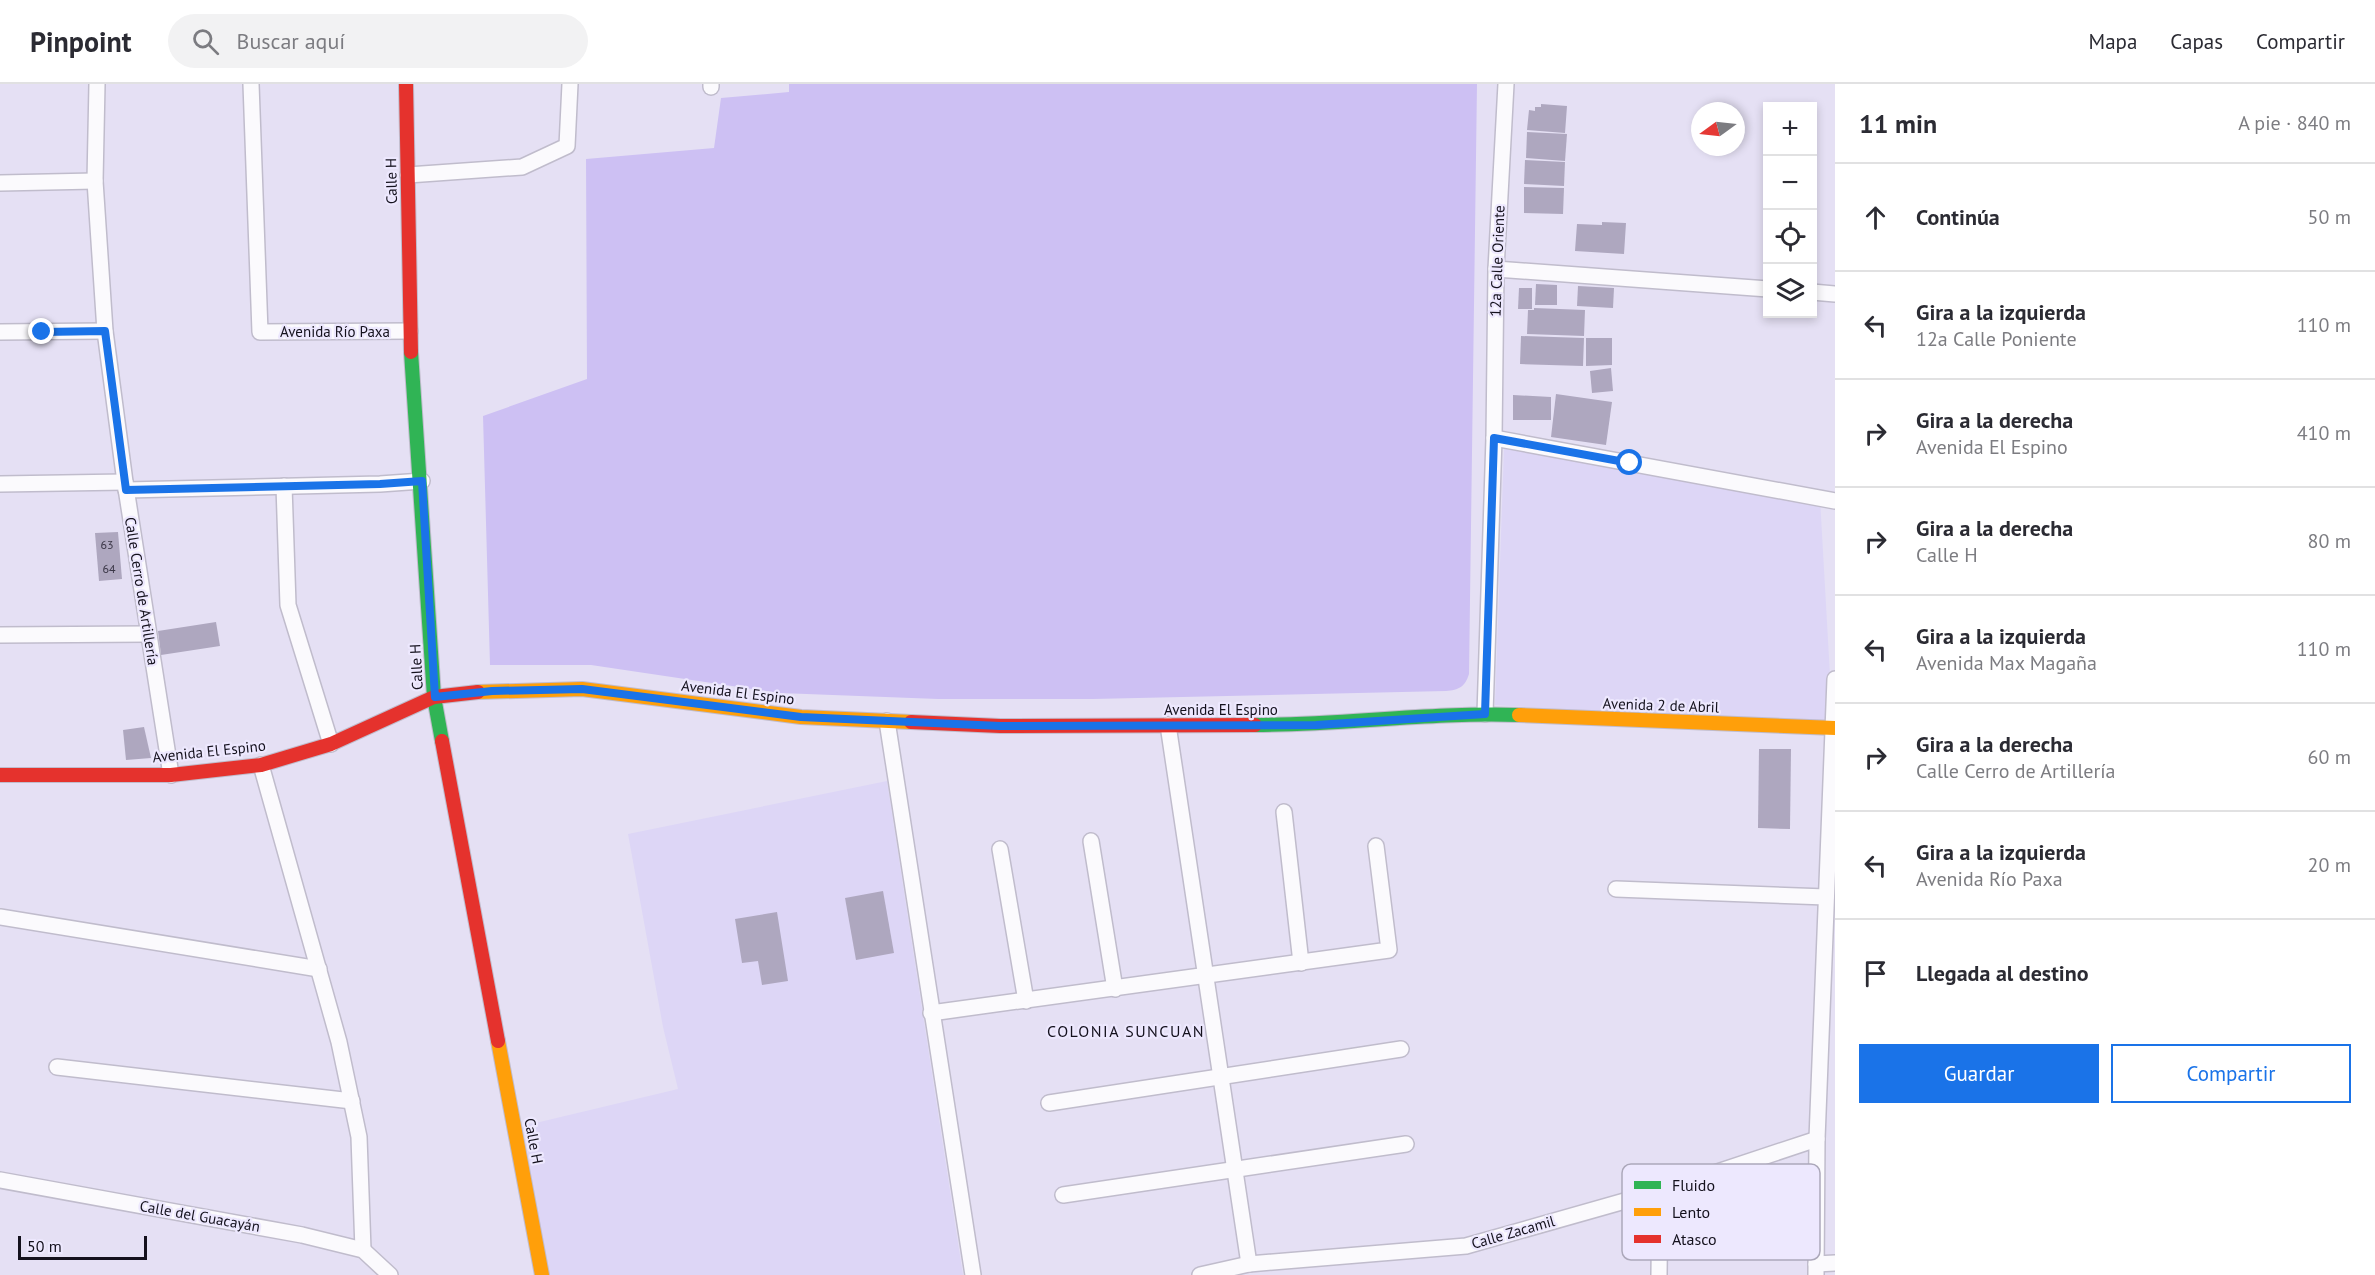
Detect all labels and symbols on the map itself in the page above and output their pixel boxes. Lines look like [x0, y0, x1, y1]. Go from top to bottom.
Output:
north arrow [1691, 102, 1745, 156]
street label: Calle H [381, 158, 401, 204]
street label: 12a Calle Oriente [1486, 205, 1508, 317]
route end [28, 318, 54, 344]
street label: Avenida Río Paxa [280, 322, 390, 341]
route start [1616, 449, 1642, 475]
street label: Calle Cerro de Artillería [121, 516, 163, 666]
house number: 63 [100, 537, 114, 552]
house number: 64 [102, 561, 116, 576]
street label: Calle H [405, 643, 427, 691]
street label: Avenida El Espino [680, 676, 796, 708]
street label: Avenida 2 de Abril [1602, 693, 1720, 717]
street label: Avenida El Espino [1164, 700, 1278, 719]
street label: Avenida El Espino [151, 736, 267, 766]
district label: COLONIA SUNCUAN [1047, 1021, 1205, 1041]
street label: Calle H [520, 1117, 548, 1165]
legend [1622, 1164, 1820, 1260]
text: Fluido [1672, 1175, 1715, 1195]
street label: Calle del Guacayán [138, 1196, 262, 1236]
text: Lento [1672, 1202, 1710, 1222]
street label: Calle Zacamil [1469, 1211, 1557, 1253]
text: Atasco [1672, 1229, 1717, 1249]
scale bar [18, 1233, 147, 1260]

